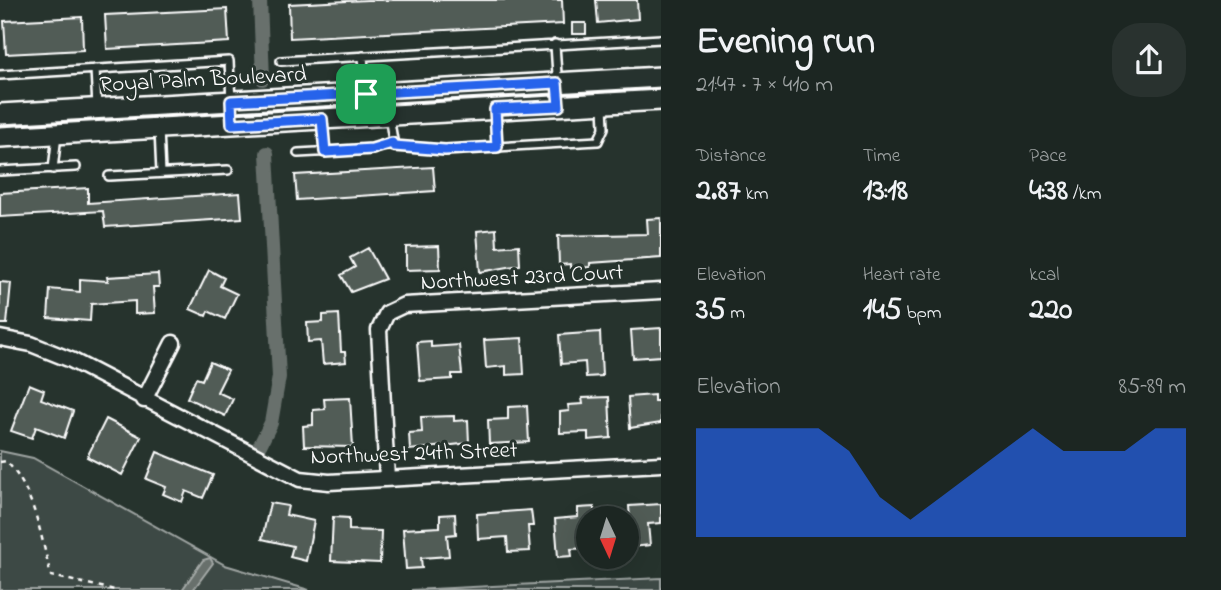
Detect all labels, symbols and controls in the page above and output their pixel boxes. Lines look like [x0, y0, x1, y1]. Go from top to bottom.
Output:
text: Evening run [696, 15, 875, 71]
button: share [1112, 23, 1186, 97]
street label: Royal Palm Boulevard [99, 59, 308, 104]
pin [336, 64, 396, 124]
text: 21:47 · 7 × 410 m [696, 69, 833, 102]
icon: arrive [347, 75, 385, 113]
text: Distance [696, 143, 766, 170]
text: Time [863, 143, 900, 170]
text: Pace [1029, 143, 1066, 170]
text: 2.87 [696, 170, 741, 214]
text: 13:18 [863, 170, 908, 214]
text: 4:38 [1029, 170, 1068, 214]
text: km [741, 181, 768, 208]
text: /km [1068, 181, 1102, 208]
street label: Northwest 23rd Court [420, 257, 625, 300]
text: Elevation [696, 262, 766, 289]
text: Heart rate [863, 262, 941, 289]
text: kcal [1029, 262, 1060, 289]
text: 35 [696, 289, 726, 333]
text: 145 [863, 289, 902, 333]
text: 220 [1029, 289, 1072, 333]
text: m [726, 300, 745, 327]
text: bpm [902, 300, 942, 327]
text: Elevation [696, 371, 781, 404]
text: 85–89 m [1118, 371, 1186, 404]
street label: Northwest 24th Street [310, 434, 518, 475]
north arrow [576, 506, 639, 569]
map controls [576, 506, 639, 569]

